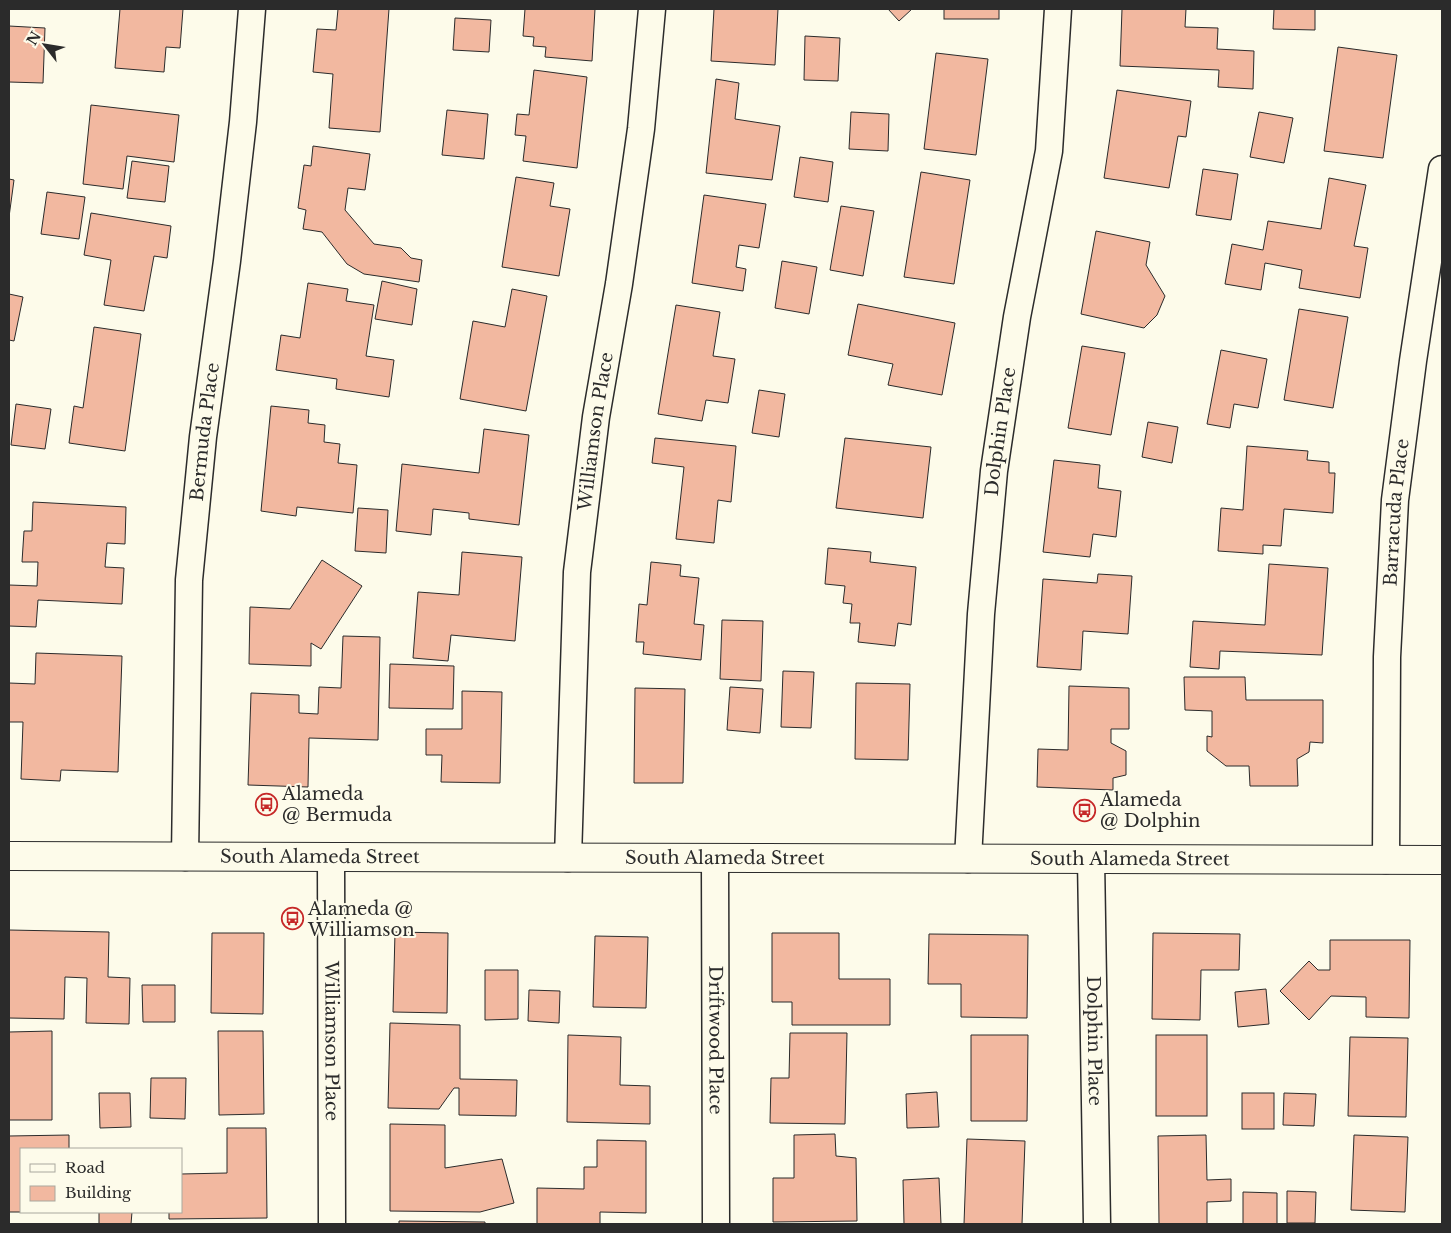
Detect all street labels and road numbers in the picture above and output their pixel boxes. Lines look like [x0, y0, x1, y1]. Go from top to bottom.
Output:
street label: Williamson Place [573, 350, 618, 513]
street label: Bermuda Place [186, 361, 224, 502]
street label: Dolphin Place [981, 365, 1020, 497]
street label: Barracuda Place [1380, 437, 1414, 587]
street label: South Alameda Street [220, 846, 420, 868]
street label: South Alameda Street [625, 847, 825, 869]
street label: South Alameda Street [1030, 848, 1230, 870]
street label: Williamson Place [320, 960, 343, 1121]
street label: Driftwood Place [704, 965, 727, 1115]
street label: Dolphin Place [1082, 976, 1106, 1106]

